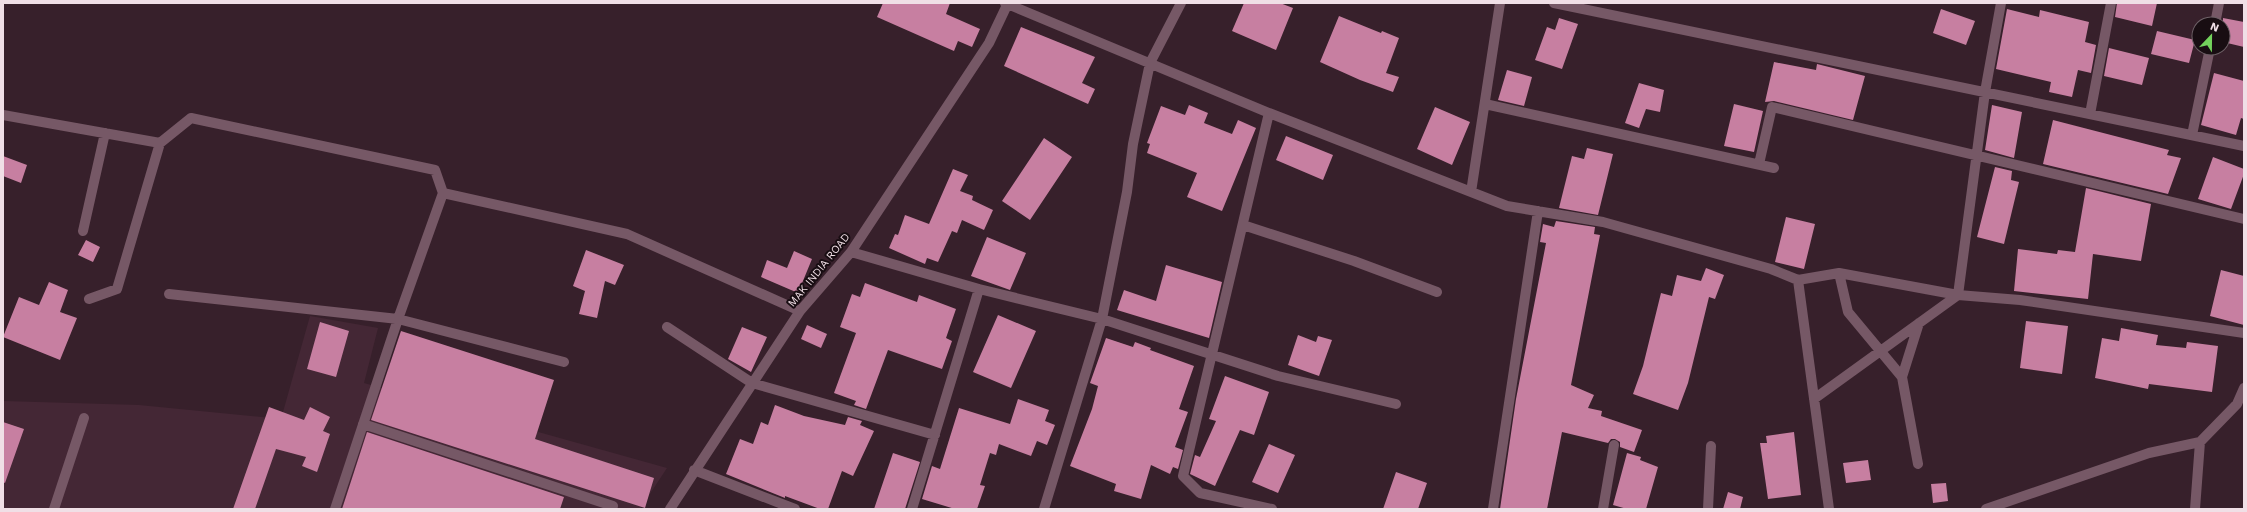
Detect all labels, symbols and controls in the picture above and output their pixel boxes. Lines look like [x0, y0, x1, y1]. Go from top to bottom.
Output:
north arrow [2191, 16, 2231, 56]
text: N [2208, 20, 2221, 35]
street label: MAK INDIA ROAD [785, 231, 853, 309]

